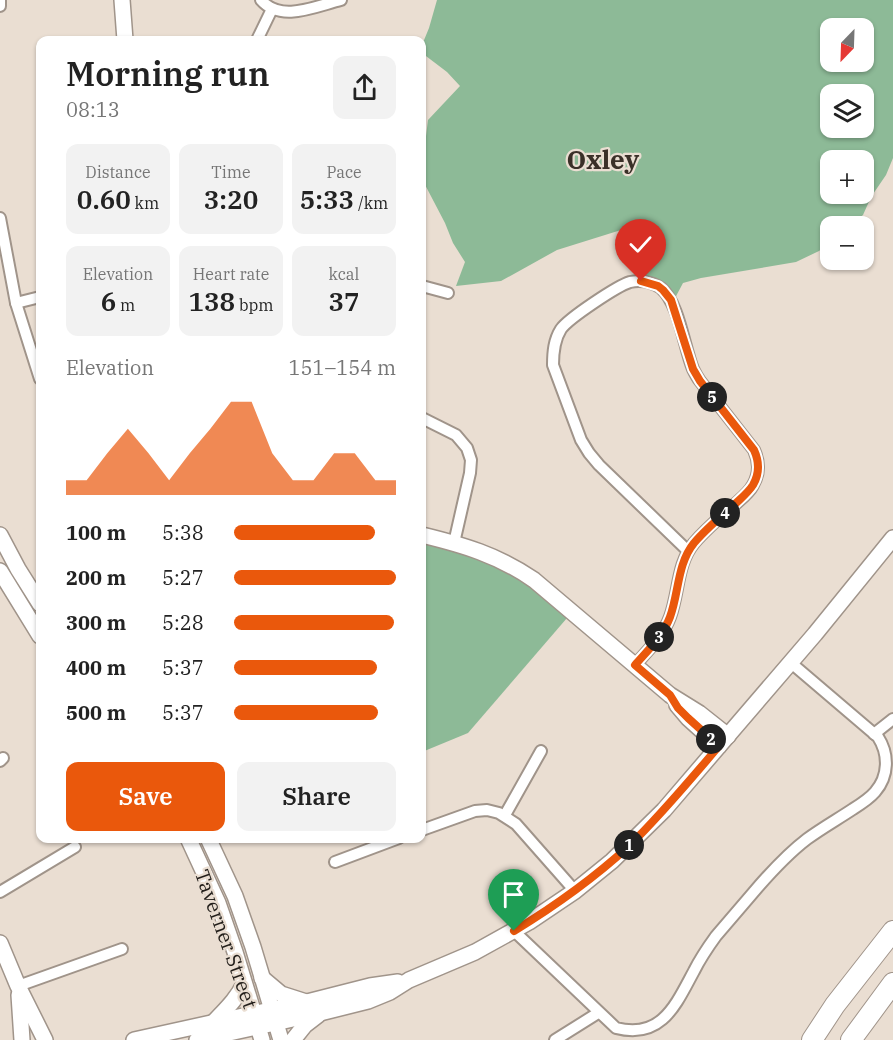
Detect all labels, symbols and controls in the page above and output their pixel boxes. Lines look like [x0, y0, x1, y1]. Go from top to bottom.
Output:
north arrow [820, 18, 874, 72]
map controls [820, 18, 874, 270]
text: Morning run [66, 52, 269, 95]
button: share [333, 56, 396, 119]
button: layers [820, 84, 874, 138]
text: 08:13 [66, 96, 120, 123]
district label: Oxley [567, 142, 640, 176]
button: + [820, 150, 874, 204]
text: Distance [85, 162, 151, 182]
text: Time [211, 162, 251, 182]
text: Pace [326, 162, 362, 182]
text: 0.60 [77, 182, 131, 216]
text: 3:20 [204, 182, 258, 216]
text: 5:33 [300, 182, 354, 216]
text: km [131, 193, 159, 213]
text: /km [354, 193, 388, 213]
button: − [820, 216, 874, 270]
pin [615, 219, 666, 281]
icon: check [624, 228, 657, 261]
text: Elevation [83, 264, 153, 284]
text: Heart rate [193, 264, 269, 284]
text: kcal [329, 264, 359, 284]
text: 6 [101, 284, 116, 318]
text: 138 [188, 284, 235, 318]
text: 37 [328, 284, 360, 318]
text: m [116, 295, 135, 315]
text: bpm [235, 295, 274, 315]
text: Elevation [66, 354, 154, 381]
text: 151–154 m [289, 354, 396, 381]
pin: 5 [697, 382, 727, 412]
text: 5 [707, 387, 717, 407]
pin: 4 [710, 498, 740, 528]
text: 4 [720, 503, 730, 523]
text: 100 m [66, 519, 126, 546]
text: 5:38 [162, 519, 204, 546]
text: 200 m [66, 564, 126, 591]
text: 5:27 [162, 564, 204, 591]
text: 300 m [66, 609, 126, 636]
text: 5:28 [162, 609, 204, 636]
pin: 3 [644, 622, 674, 652]
text: 3 [654, 627, 664, 647]
text: 400 m [66, 654, 126, 681]
text: 5:37 [162, 654, 204, 681]
text: 500 m [66, 699, 126, 726]
text: 5:37 [162, 699, 204, 726]
pin: 2 [696, 724, 726, 754]
text: 2 [706, 729, 716, 749]
button: Save [66, 762, 225, 831]
button: Share [237, 762, 396, 831]
pin: 1 [614, 830, 644, 860]
text: 1 [624, 835, 634, 855]
street label: Taverner Street [189, 866, 264, 1012]
pin [488, 869, 539, 931]
icon: arrive [497, 878, 530, 911]

